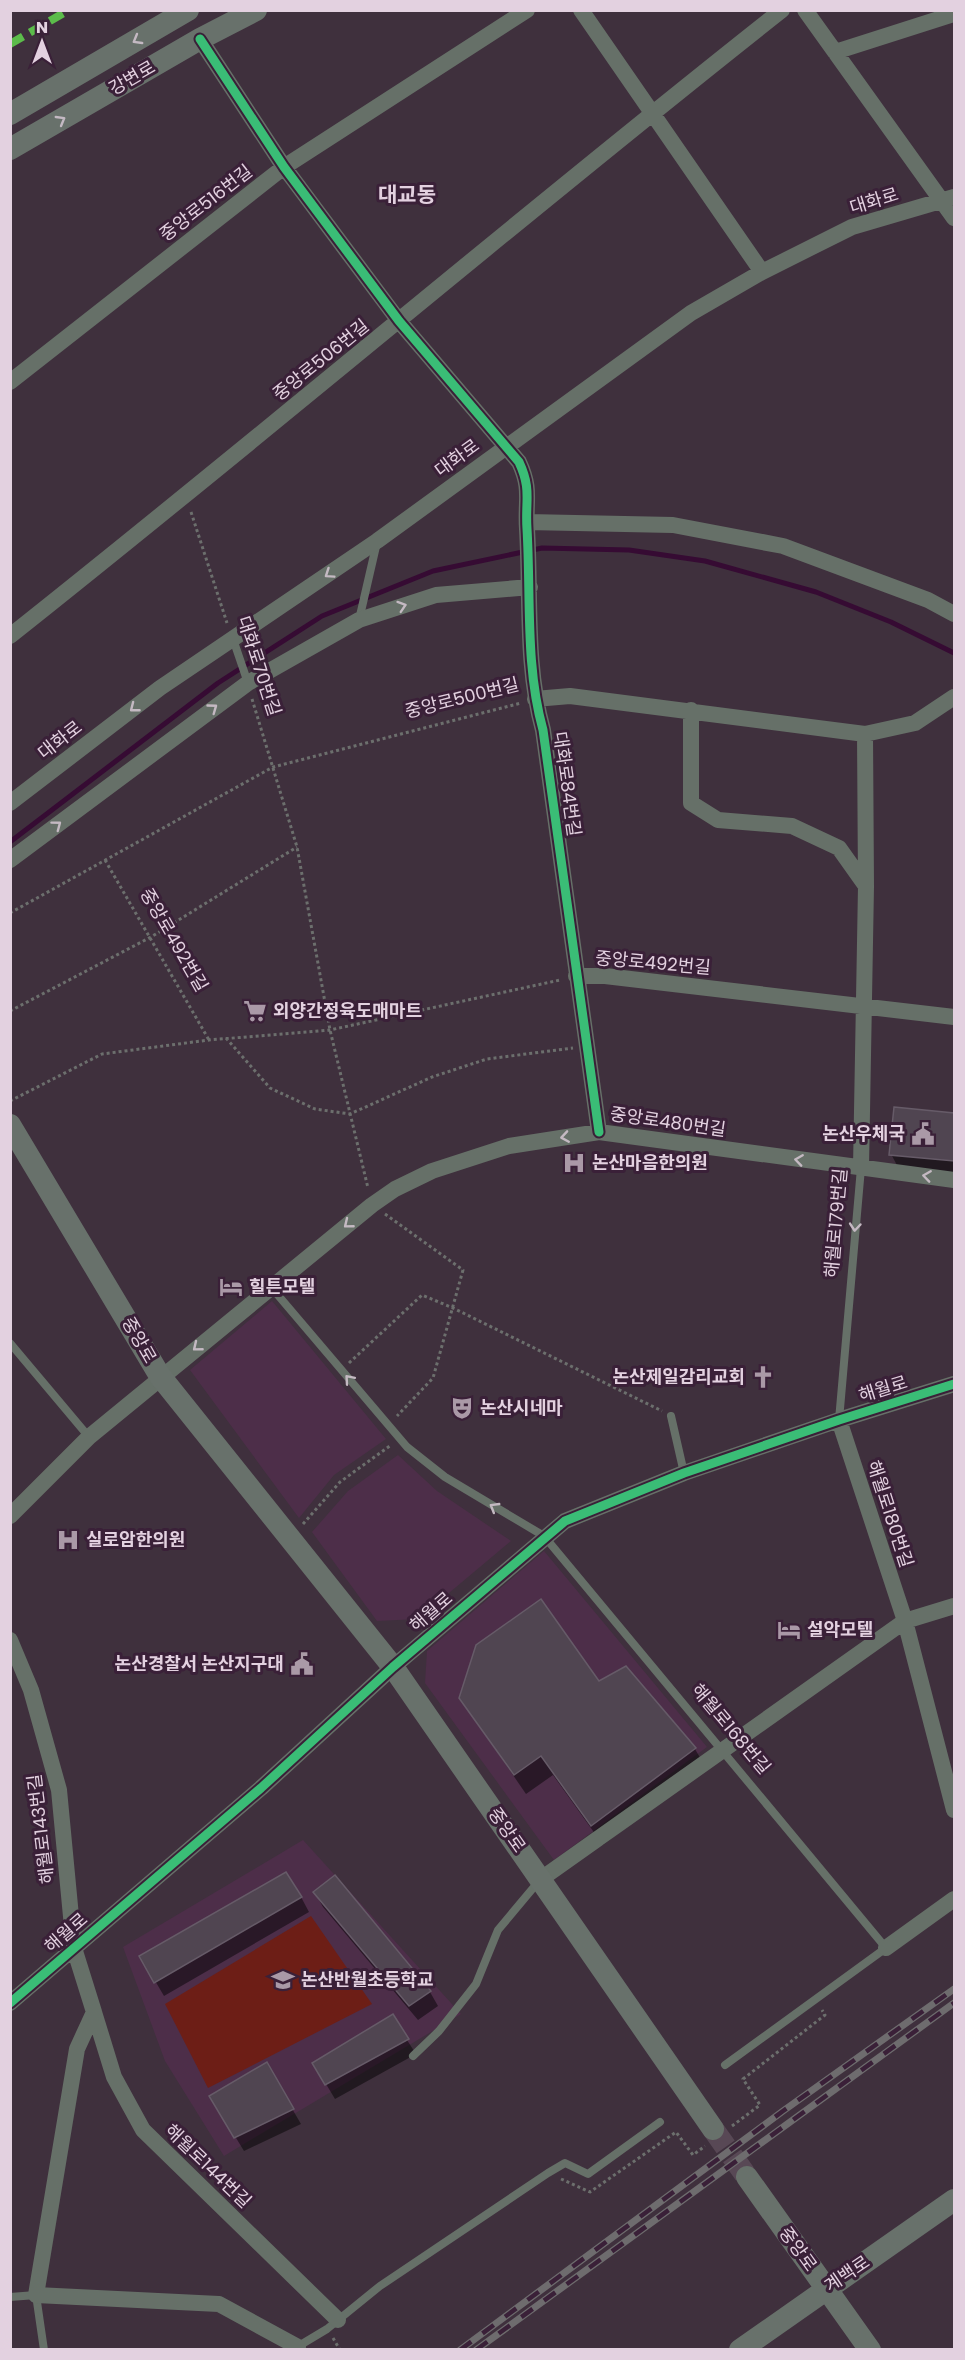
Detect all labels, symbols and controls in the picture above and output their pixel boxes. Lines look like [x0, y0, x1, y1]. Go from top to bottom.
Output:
north arrow [12, 12, 72, 72]
text: N [36, 16, 48, 39]
one-way arrow [133, 33, 143, 44]
street label: 강변로 [104, 54, 160, 101]
one-way arrow [55, 115, 65, 127]
street label: 중앙로516번길 [154, 158, 257, 247]
district label: 대교동 [378, 180, 436, 209]
street label: 대화로 [846, 181, 901, 220]
street label: 중앙로506번길 [267, 313, 374, 406]
street label: 대화로 [429, 433, 484, 482]
one-way arrow [325, 567, 336, 578]
one-way arrow [396, 601, 407, 613]
street label: 대화로70번길 [232, 613, 287, 719]
street label: 중앙로500번길 [402, 671, 522, 724]
one-way arrow [129, 701, 140, 712]
one-way arrow [207, 704, 218, 715]
street label: 대화로 [32, 714, 87, 765]
street label: 대화로84번길 [548, 730, 587, 838]
one-way arrow [51, 821, 62, 832]
street label: 중앙로492번길 [135, 883, 214, 996]
street label: 중앙로492번길 [594, 945, 712, 980]
supermarket icon: 외양간정육도매마트 [242, 998, 268, 1024]
place label: 외양간정육도매마트 [273, 998, 422, 1023]
street label: 중앙로480번길 [608, 1101, 728, 1142]
place label: 논산우체국 [822, 1121, 905, 1146]
public building icon: 논산우체국 [910, 1121, 936, 1147]
one-way arrow [560, 1131, 569, 1143]
hospital icon: 논산마음한의원 [561, 1150, 587, 1176]
place label: 논산마음한의원 [592, 1150, 708, 1175]
one-way arrow [795, 1154, 804, 1166]
street label: 해월로179번길 [818, 1167, 853, 1279]
one-way arrow [922, 1170, 931, 1183]
one-way arrow [344, 1217, 355, 1228]
one-way arrow [849, 1222, 862, 1231]
hotel icon: 힐튼모텔 [218, 1274, 244, 1300]
place label: 힐튼모텔 [249, 1274, 315, 1299]
street label: 중앙로 [116, 1312, 163, 1368]
one-way arrow [193, 1339, 204, 1350]
place label: 논산제일감리교회 [613, 1364, 745, 1389]
church icon: 논산제일감리교회 [750, 1364, 776, 1390]
street label: 해월로 [855, 1369, 910, 1408]
one-way arrow [345, 1375, 356, 1386]
theatre icon: 논산시네마 [449, 1395, 475, 1421]
place label: 논산시네마 [480, 1395, 563, 1420]
street label: 해월로180번길 [861, 1457, 920, 1571]
one-way arrow [490, 1502, 500, 1514]
hospital icon: 실로암한의원 [55, 1527, 81, 1553]
place label: 실로암한의원 [86, 1527, 185, 1552]
street label: 해월로 [404, 1586, 458, 1637]
hotel icon: 설악모텔 [776, 1617, 802, 1643]
place label: 설악모텔 [807, 1617, 873, 1642]
place label: 논산경찰서 논산지구대 [115, 1651, 284, 1676]
public building icon: 논산경찰서 논산지구대 [289, 1651, 315, 1677]
street label: 해월로168번길 [686, 1678, 777, 1779]
street label: 해월로143번길 [21, 1773, 60, 1885]
street label: 중앙로 [483, 1802, 532, 1857]
street label: 해월로 [39, 1907, 93, 1958]
school or university icon: 논산반월초등학교 [270, 1967, 296, 1993]
place label: 논산반월초등학교 [301, 1967, 433, 1992]
street label: 해월로144번길 [160, 2118, 257, 2213]
street label: 중앙로 [774, 2221, 823, 2276]
street label: 계백로 [819, 2249, 874, 2298]

